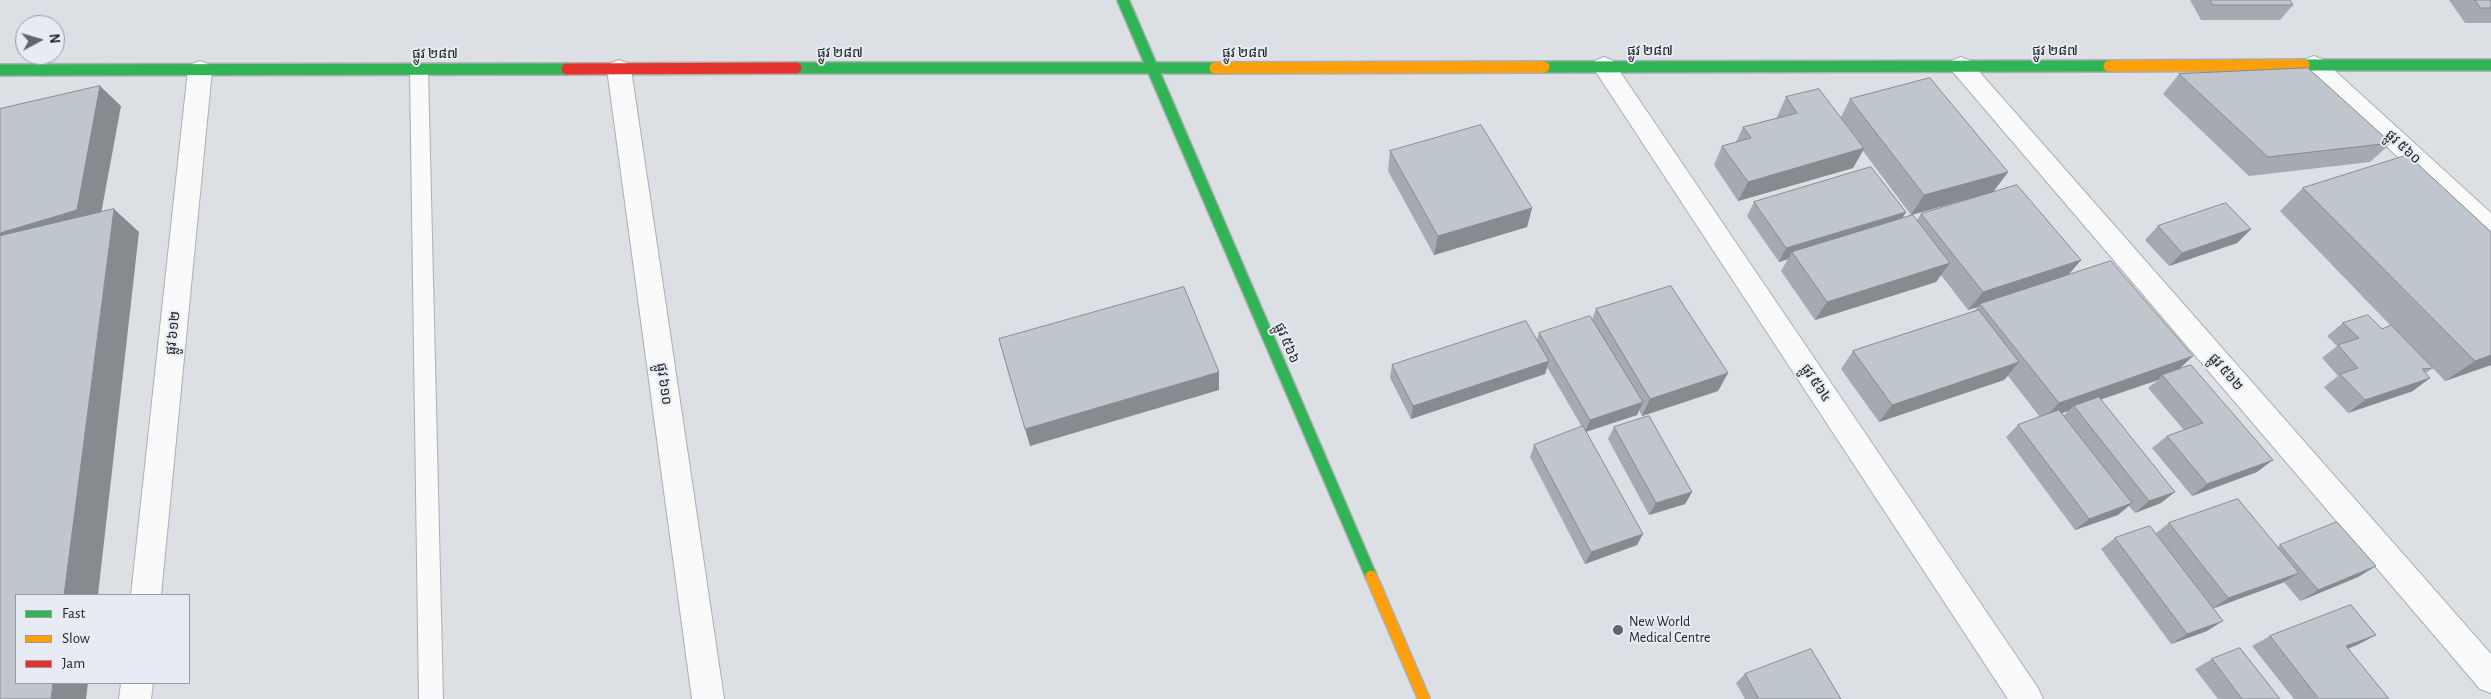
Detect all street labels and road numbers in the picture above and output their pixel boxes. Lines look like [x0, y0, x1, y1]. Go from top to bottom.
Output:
street label: ផ្លូវ ២៨៧ [1627, 43, 1673, 59]
street label: ផ្លូវ ២៨៧ [2032, 43, 2078, 59]
street label: ផ្លូវ ២៨៧ [817, 45, 863, 61]
street label: ផ្លូវ ២៨៧ [1222, 45, 1268, 61]
street label: ផ្លូវ ២៨៧ [412, 46, 458, 62]
street label: ផ្លូវ ៥៦០ [2382, 126, 2424, 168]
street label: ផ្លូវ ៦១២ [162, 310, 184, 356]
street label: ផ្លូវ ៥៦៦ [1271, 320, 1303, 366]
street label: ផ្លូវ ៥៦២ [2205, 350, 2247, 394]
street label: ផ្លូវ ៥៦៤ [1797, 361, 1835, 405]
street label: ផ្លូវ ៦១០ [653, 362, 675, 406]

